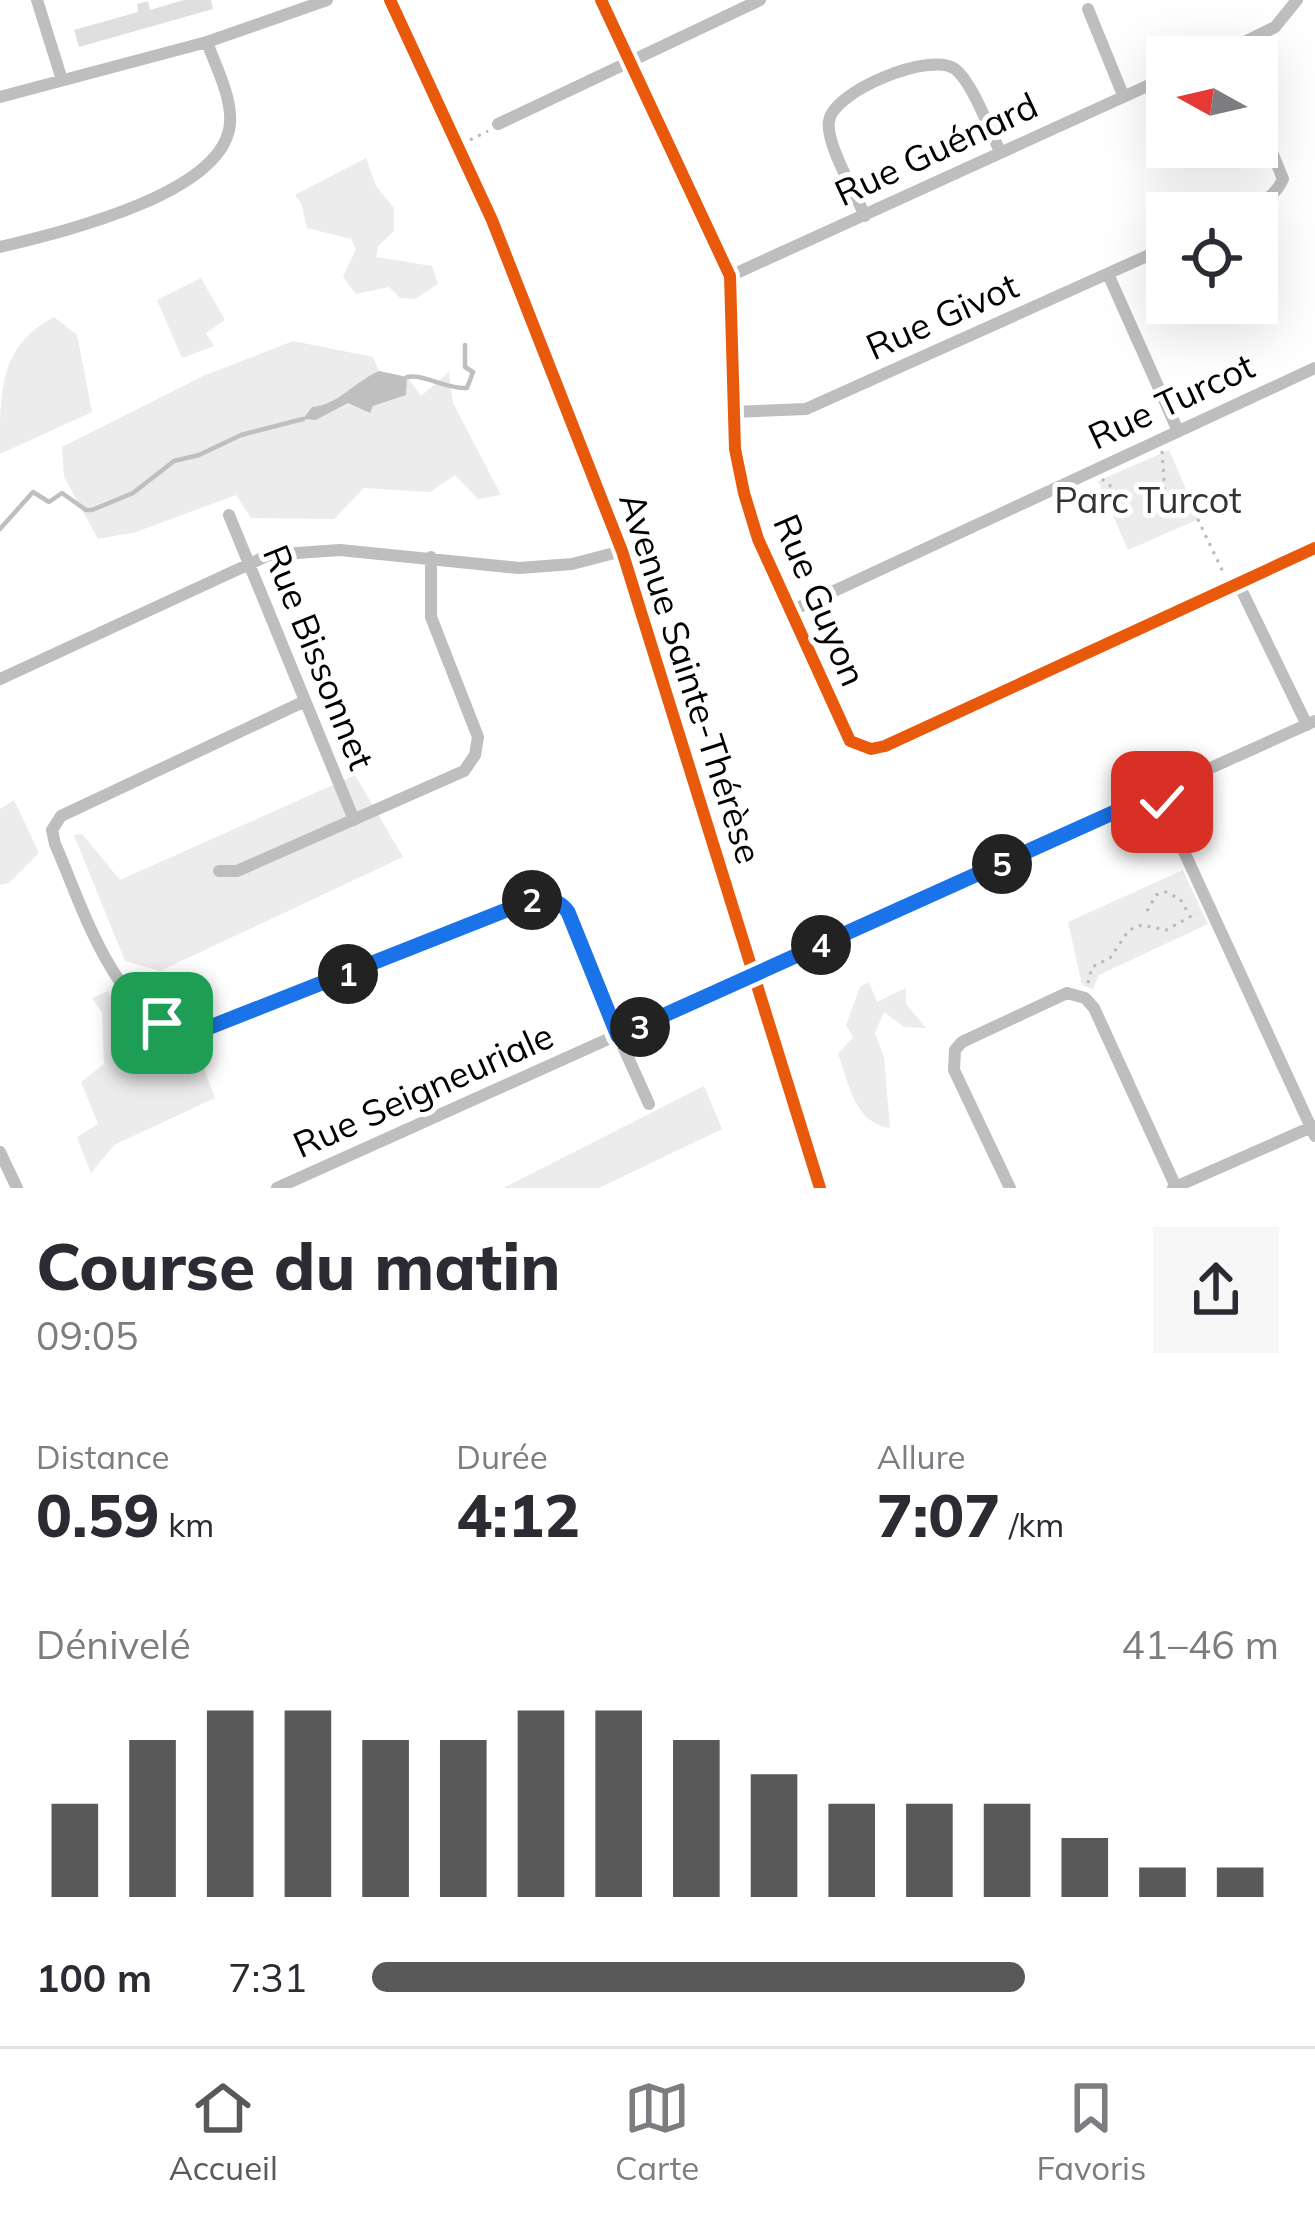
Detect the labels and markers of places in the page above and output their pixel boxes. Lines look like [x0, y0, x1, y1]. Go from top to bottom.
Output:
pin [1111, 751, 1213, 853]
pin: 5 [972, 834, 1032, 894]
pin: 2 [502, 870, 562, 930]
pin: 4 [791, 915, 851, 975]
pin: 1 [318, 944, 378, 1004]
pin [111, 972, 213, 1074]
pin: 3 [610, 997, 670, 1057]

